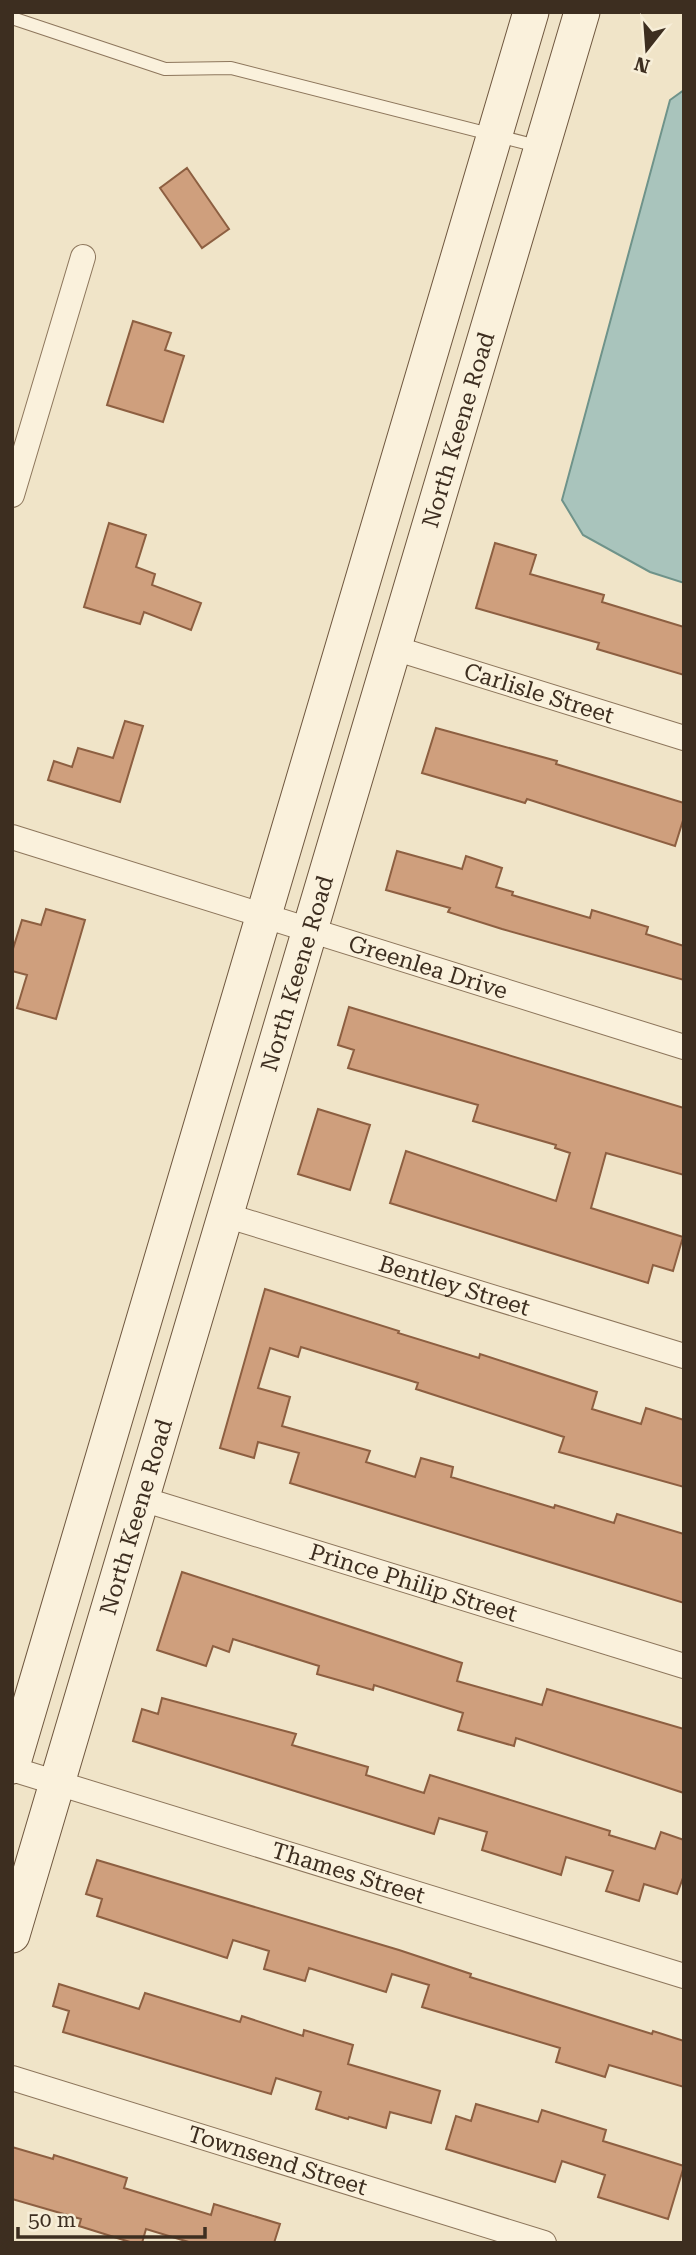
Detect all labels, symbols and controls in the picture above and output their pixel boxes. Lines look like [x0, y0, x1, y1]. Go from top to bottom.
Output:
north arrow [612, 14, 682, 84]
text: N [631, 52, 653, 78]
street label: North Keene Road [417, 329, 501, 531]
street label: Carlisle Street [461, 658, 618, 730]
street label: North Keene Road [256, 872, 339, 1075]
street label: Greenlea Drive [345, 930, 511, 1005]
street label: Bentley Street [375, 1250, 533, 1322]
street label: North Keene Road [95, 1416, 178, 1618]
street label: Prince Philip Street [306, 1538, 521, 1628]
street label: Thames Street [268, 1837, 429, 1910]
street label: Townsend Street [184, 2120, 371, 2201]
scale bar [18, 2196, 205, 2240]
text: 50 m [28, 2208, 76, 2232]

